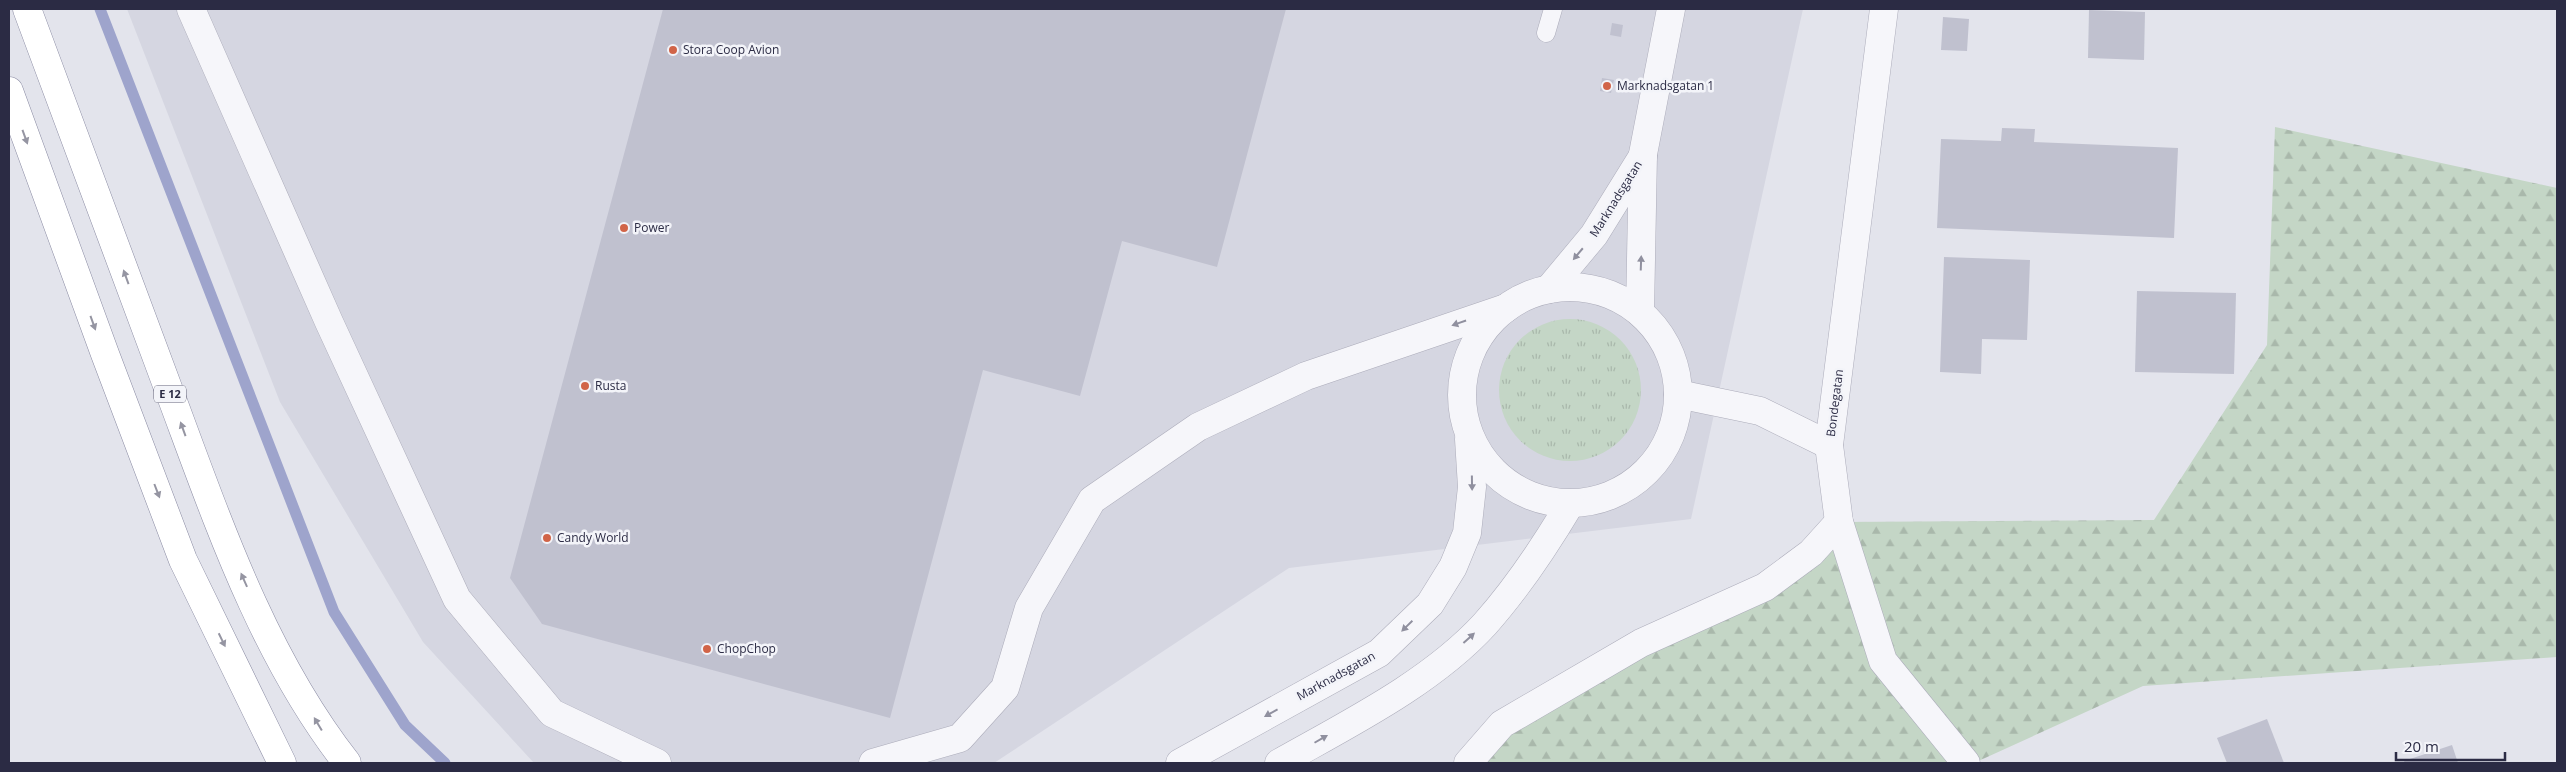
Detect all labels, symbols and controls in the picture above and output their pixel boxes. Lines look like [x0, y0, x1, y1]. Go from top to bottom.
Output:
place label: Stora Coop Avion [683, 41, 779, 58]
marker: Stora Coop Avion [667, 44, 679, 56]
place label: Marknadsgatan 1 [1617, 77, 1714, 94]
marker: Marknadsgatan 1 [1601, 80, 1613, 92]
one-way arrow [21, 130, 29, 145]
street label: Marknadsgatan [1585, 157, 1646, 240]
place label: Power [634, 219, 669, 236]
marker: Power [618, 222, 630, 234]
one-way arrow [1573, 247, 1584, 260]
one-way arrow [1637, 255, 1645, 271]
one-way arrow [122, 269, 130, 284]
one-way arrow [90, 315, 97, 330]
one-way arrow [1452, 320, 1467, 328]
street label: Bondegatan [1822, 368, 1847, 438]
place label: Rusta [595, 377, 626, 394]
marker: Rusta [579, 380, 591, 392]
road number: E 12 [154, 386, 186, 402]
one-way arrow [179, 421, 187, 436]
one-way arrow [1468, 476, 1476, 492]
one-way arrow [153, 484, 161, 499]
place label: Candy World [557, 529, 629, 546]
marker: Candy World [541, 532, 553, 544]
one-way arrow [239, 573, 247, 587]
one-way arrow [1401, 620, 1413, 632]
one-way arrow [1463, 632, 1475, 644]
one-way arrow [218, 633, 226, 647]
place label: ChopChop [717, 640, 776, 657]
marker: ChopChop [701, 643, 713, 655]
street label: Marknadsgatan [1293, 647, 1378, 704]
one-way arrow [1263, 709, 1278, 717]
one-way arrow [313, 718, 322, 731]
scale bar [2396, 730, 2505, 762]
one-way arrow [1314, 735, 1329, 743]
text: 20 m [2404, 736, 2439, 756]

